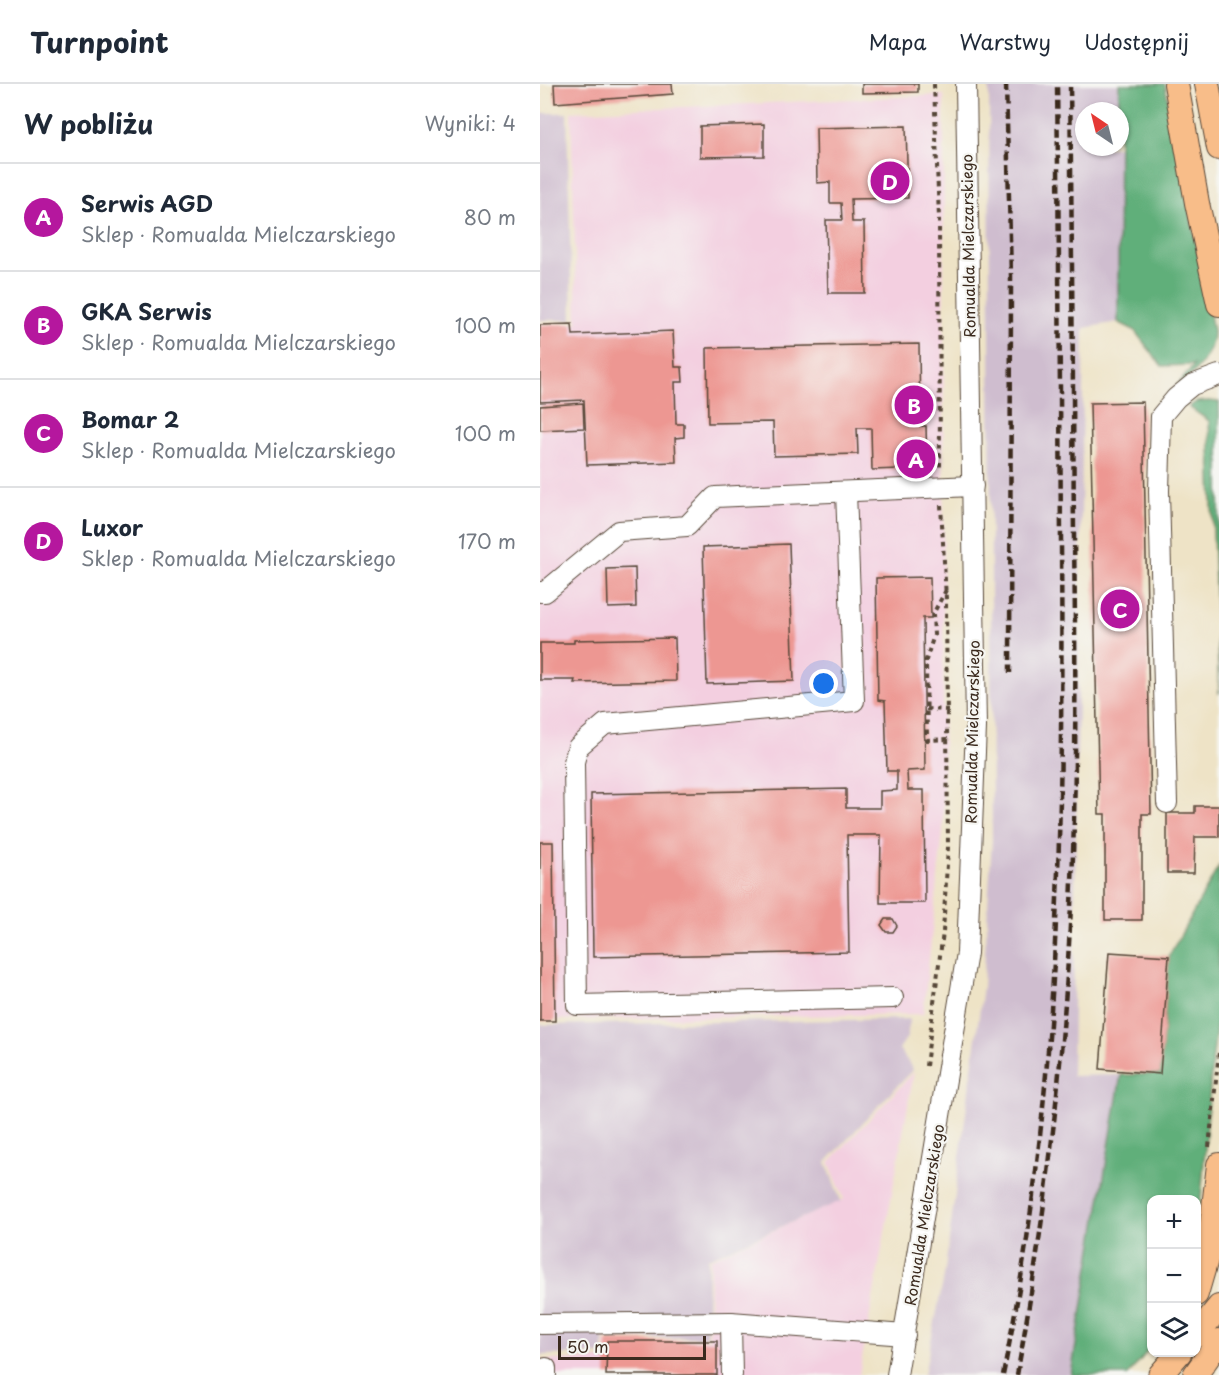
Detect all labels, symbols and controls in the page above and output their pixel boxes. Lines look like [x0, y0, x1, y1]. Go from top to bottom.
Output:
text: Turnpoint [30, 20, 169, 63]
text: Mapa [869, 25, 927, 57]
text: Warstwy [960, 25, 1051, 57]
text: Udostępnij [1084, 25, 1189, 57]
north arrow [1075, 102, 1129, 156]
text: W pobliżu [24, 104, 153, 143]
text: Wyniki: 4 [424, 108, 516, 138]
street label: Romualda Mielczarskiego [954, 154, 981, 338]
pin: D [870, 158, 910, 204]
text: Serwis AGD [81, 186, 213, 219]
text: A [36, 202, 51, 232]
text: 80 m [464, 202, 516, 232]
text: Sklep · Romualda Mielczarskiego [81, 219, 396, 249]
text: GKA Serwis [81, 294, 212, 327]
text: B [37, 310, 50, 340]
text: 100 m [455, 310, 516, 340]
text: Sklep · Romualda Mielczarskiego [81, 327, 396, 357]
pin: B [894, 382, 934, 428]
text: Bomar 2 [81, 402, 179, 435]
text: C [36, 418, 51, 448]
text: 100 m [455, 418, 516, 448]
text: Sklep · Romualda Mielczarskiego [81, 435, 396, 465]
pin: A [896, 436, 935, 482]
text: Luxor [81, 510, 143, 543]
text: D [36, 526, 51, 556]
text: 170 m [458, 526, 516, 556]
text: Sklep · Romualda Mielczarskiego [81, 543, 396, 573]
pin: C [1100, 586, 1140, 632]
street label: Romualda Mielczarskiego [958, 640, 985, 824]
your location [809, 669, 838, 698]
street label: Romualda Mielczarskiego [898, 1122, 949, 1307]
map controls [1147, 1195, 1201, 1357]
button: + [1147, 1195, 1201, 1249]
button: − [1147, 1249, 1201, 1303]
button: layers [1147, 1303, 1201, 1357]
scale bar [558, 1333, 706, 1360]
text: 50 m [567, 1334, 608, 1358]

